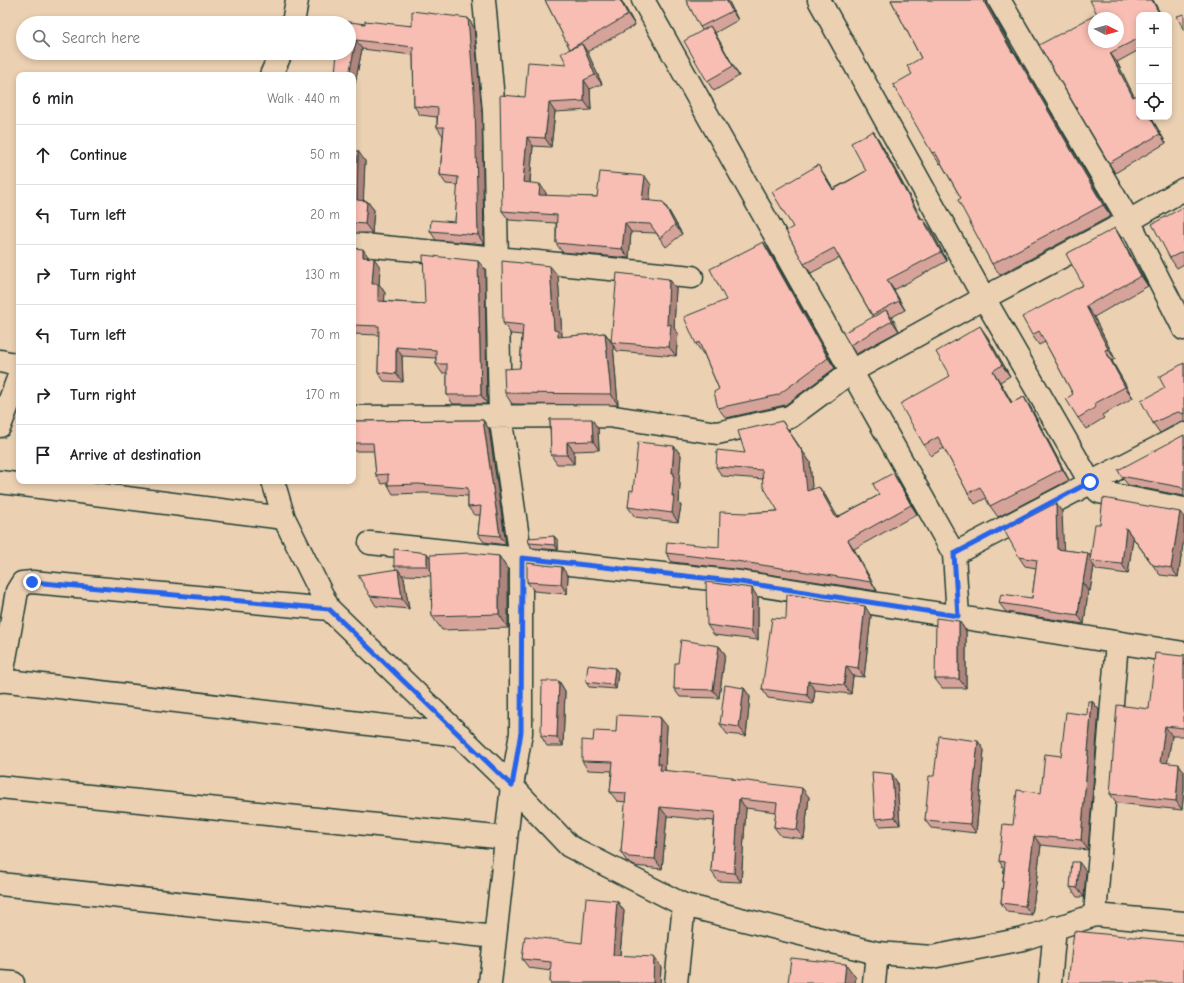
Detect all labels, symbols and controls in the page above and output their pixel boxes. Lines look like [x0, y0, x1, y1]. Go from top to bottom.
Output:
north arrow [1088, 12, 1124, 48]
map controls [1136, 12, 1172, 120]
button: + [1136, 12, 1172, 48]
search box [16, 16, 356, 60]
icon: search [30, 27, 52, 49]
text: Search here [62, 29, 140, 47]
button: − [1136, 48, 1172, 84]
button: locate [1136, 84, 1172, 120]
text: 6 min [32, 89, 74, 108]
text: Walk · 440 m [267, 91, 340, 106]
icon: ahead [32, 144, 54, 166]
text: Continue [70, 146, 127, 164]
text: 50 m [310, 147, 340, 162]
icon: left [32, 204, 54, 226]
text: Turn left [70, 206, 126, 224]
text: 20 m [310, 207, 340, 222]
icon: right [32, 264, 54, 286]
text: Turn right [70, 266, 136, 284]
text: 130 m [305, 267, 340, 282]
icon: left [32, 324, 54, 346]
text: Turn left [70, 326, 126, 344]
text: 70 m [311, 327, 340, 342]
icon: right [32, 384, 54, 406]
text: Turn right [70, 386, 136, 404]
text: 170 m [306, 387, 340, 402]
icon: arrive [32, 444, 54, 466]
text: Arrive at destination [70, 446, 201, 464]
route start [1081, 473, 1099, 491]
route end [23, 573, 41, 591]

